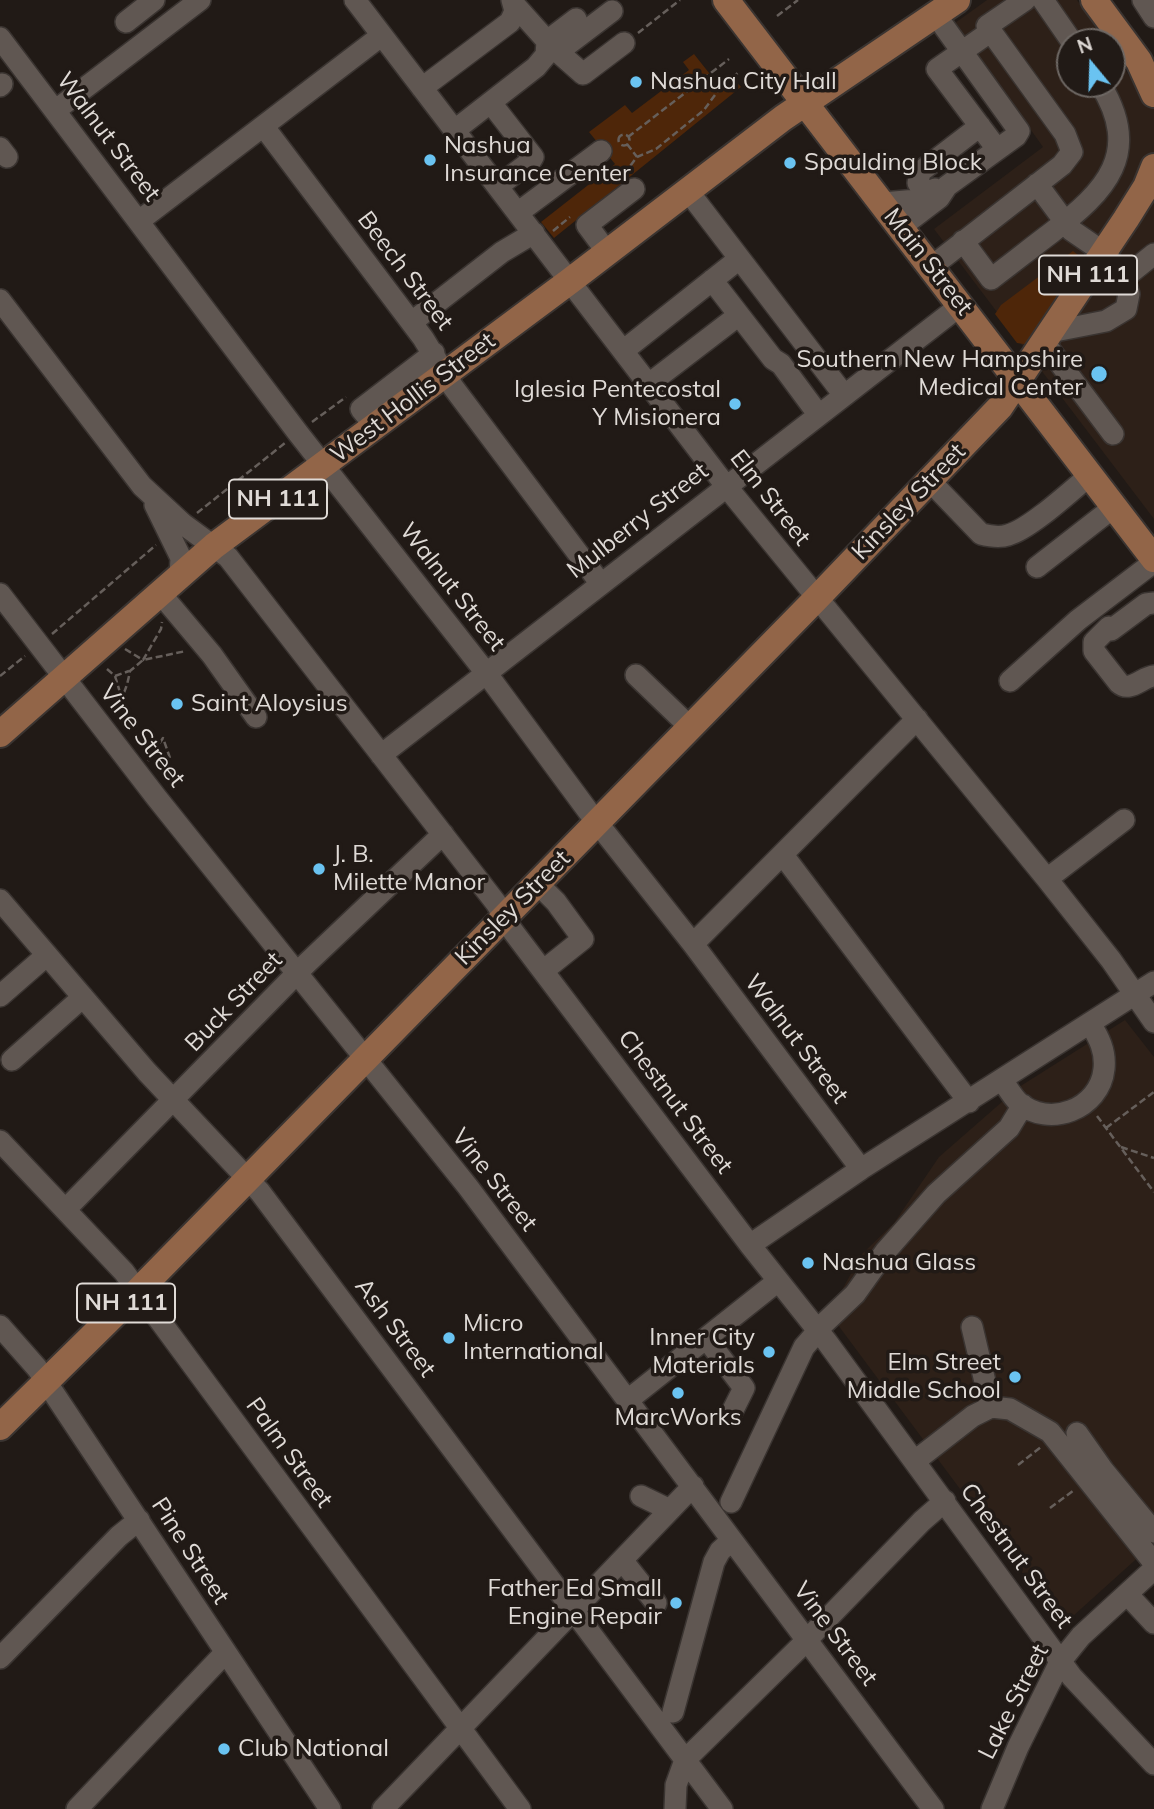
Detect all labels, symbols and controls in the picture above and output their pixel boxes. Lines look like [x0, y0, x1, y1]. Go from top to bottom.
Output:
north arrow [1056, 28, 1126, 98]
text: N [1074, 31, 1096, 59]
street label: Walnut Street [50, 67, 166, 207]
place label: Nashua City Hall [650, 68, 837, 96]
marker: Nashua City Hall [628, 74, 644, 90]
place label: Nashua Insurance Center [444, 132, 631, 188]
place label: Spaulding Block [804, 149, 982, 177]
marker: Nashua Insurance Center [422, 152, 438, 168]
marker: Spaulding Block [782, 155, 798, 171]
street label: Main Street [877, 203, 979, 321]
street label: Beech Street [351, 206, 459, 336]
road number: NH 111 [1039, 256, 1137, 294]
street label: West Hollis Street [325, 327, 501, 469]
place label: Southern New Hampshire Medical Center [796, 346, 1083, 402]
marker: Southern New Hampshire Medical Center [1089, 364, 1109, 384]
place label: Iglesia Pentecostal Y Misionera [514, 376, 721, 432]
marker: Iglesia Pentecostal Y Misionera [727, 396, 743, 412]
street label: Kinsley Street [846, 438, 972, 566]
street label: Elm Street [724, 444, 816, 552]
street label: Mulberry Street [562, 457, 714, 585]
road number: NH 111 [229, 480, 327, 519]
street label: Walnut Street [393, 517, 511, 657]
street label: Vine Street [93, 679, 191, 793]
place label: Saint Aloysius [191, 690, 348, 718]
marker: Saint Aloysius [169, 696, 185, 712]
place label: J. B. Milette Manor [333, 841, 485, 897]
street label: Kinsley Street [449, 844, 577, 972]
marker: J. B. Milette Manor [311, 861, 327, 877]
street label: Buck Street [180, 946, 288, 1058]
street label: Walnut Street [738, 969, 854, 1109]
street label: Chestnut Street [612, 1024, 738, 1180]
street label: Vine Street [445, 1123, 543, 1237]
place label: Nashua Glass [822, 1249, 976, 1277]
marker: Nashua Glass [800, 1255, 816, 1271]
street label: Ash Street [349, 1273, 441, 1383]
road number: NH 111 [77, 1284, 175, 1322]
place label: Micro International [463, 1310, 604, 1366]
place label: Inner City Materials [649, 1324, 755, 1380]
marker: Micro International [441, 1330, 457, 1346]
marker: Inner City Materials [761, 1344, 777, 1360]
place label: Elm Street Middle School [847, 1349, 1001, 1405]
marker: Elm Street Middle School [1007, 1369, 1023, 1385]
marker: MarcWorks [670, 1385, 686, 1401]
street label: Palm Street [239, 1392, 339, 1514]
place label: MarcWorks [614, 1404, 742, 1432]
street label: Chestnut Street [954, 1478, 1078, 1634]
street label: Pine Street [145, 1492, 235, 1610]
place label: Father Ed Small Engine Repair [488, 1575, 662, 1631]
street label: Vine Street [787, 1577, 883, 1691]
marker: Father Ed Small Engine Repair [668, 1595, 684, 1611]
street label: Lake Street [973, 1640, 1055, 1764]
place label: Club National [238, 1735, 389, 1763]
marker: Club National [216, 1741, 232, 1757]

